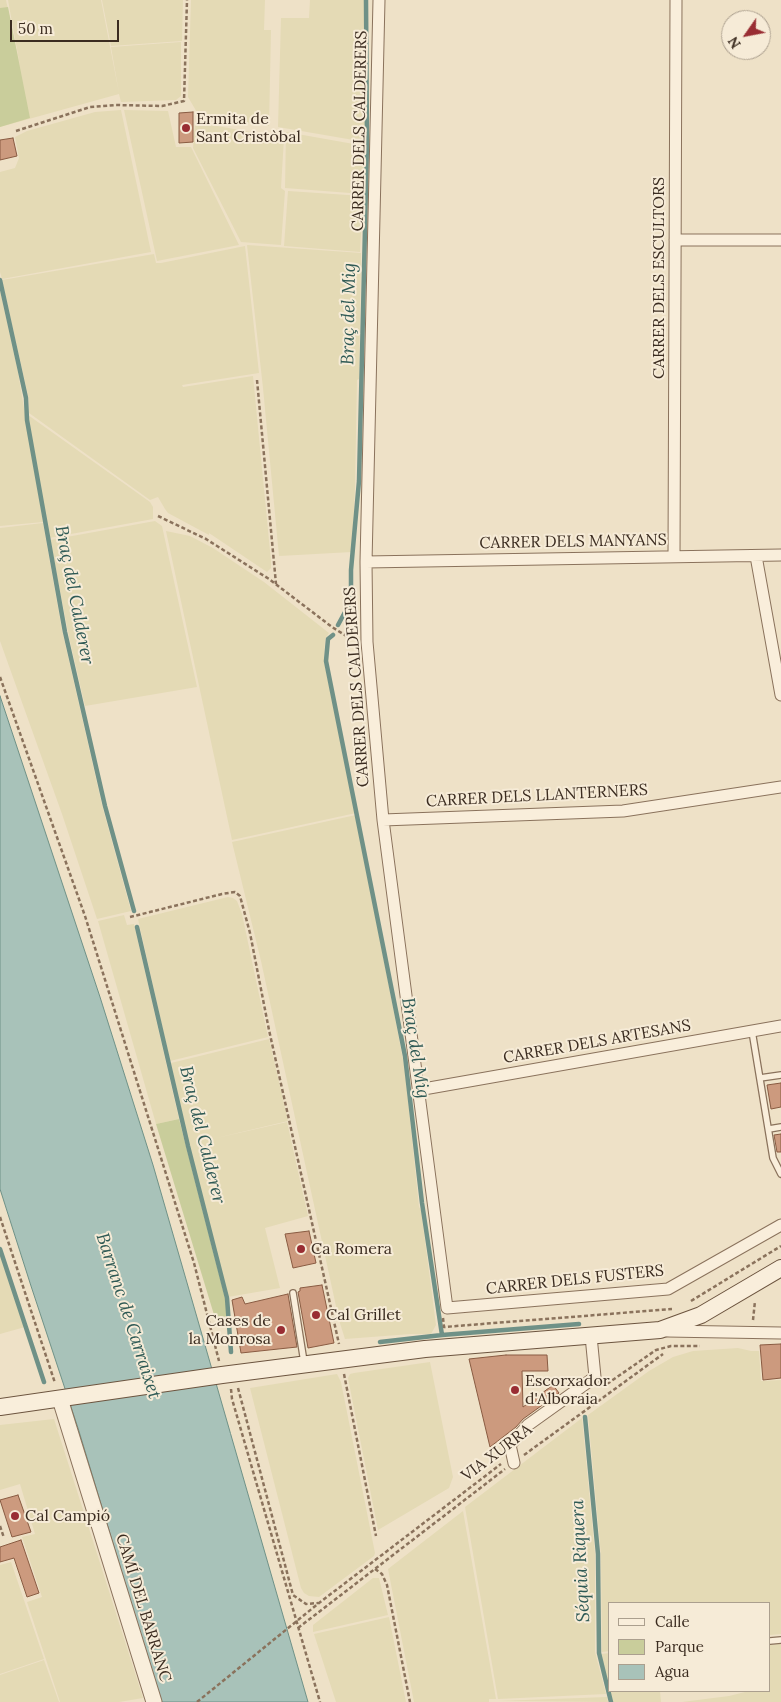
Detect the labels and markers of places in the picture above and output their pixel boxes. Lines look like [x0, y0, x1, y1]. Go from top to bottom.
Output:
place label: Ermita de Sant Cristòbal [196, 109, 301, 147]
marker: Ermita de Sant Cristòbal [180, 122, 192, 134]
place label: Ca Romera [311, 1239, 392, 1259]
marker: Ca Romera [295, 1243, 307, 1255]
place label: Cal Grillet [326, 1305, 401, 1325]
marker: Cal Grillet [310, 1309, 322, 1321]
place label: Cases de la Monrosa [189, 1311, 271, 1349]
marker: Cases de la Monrosa [275, 1324, 287, 1336]
place label: Escorxador d'Alboraia [525, 1371, 610, 1409]
marker: Escorxador d'Alboraia [509, 1384, 521, 1396]
place label: Cal Campió [25, 1506, 110, 1526]
marker: Cal Campió [9, 1510, 21, 1522]

